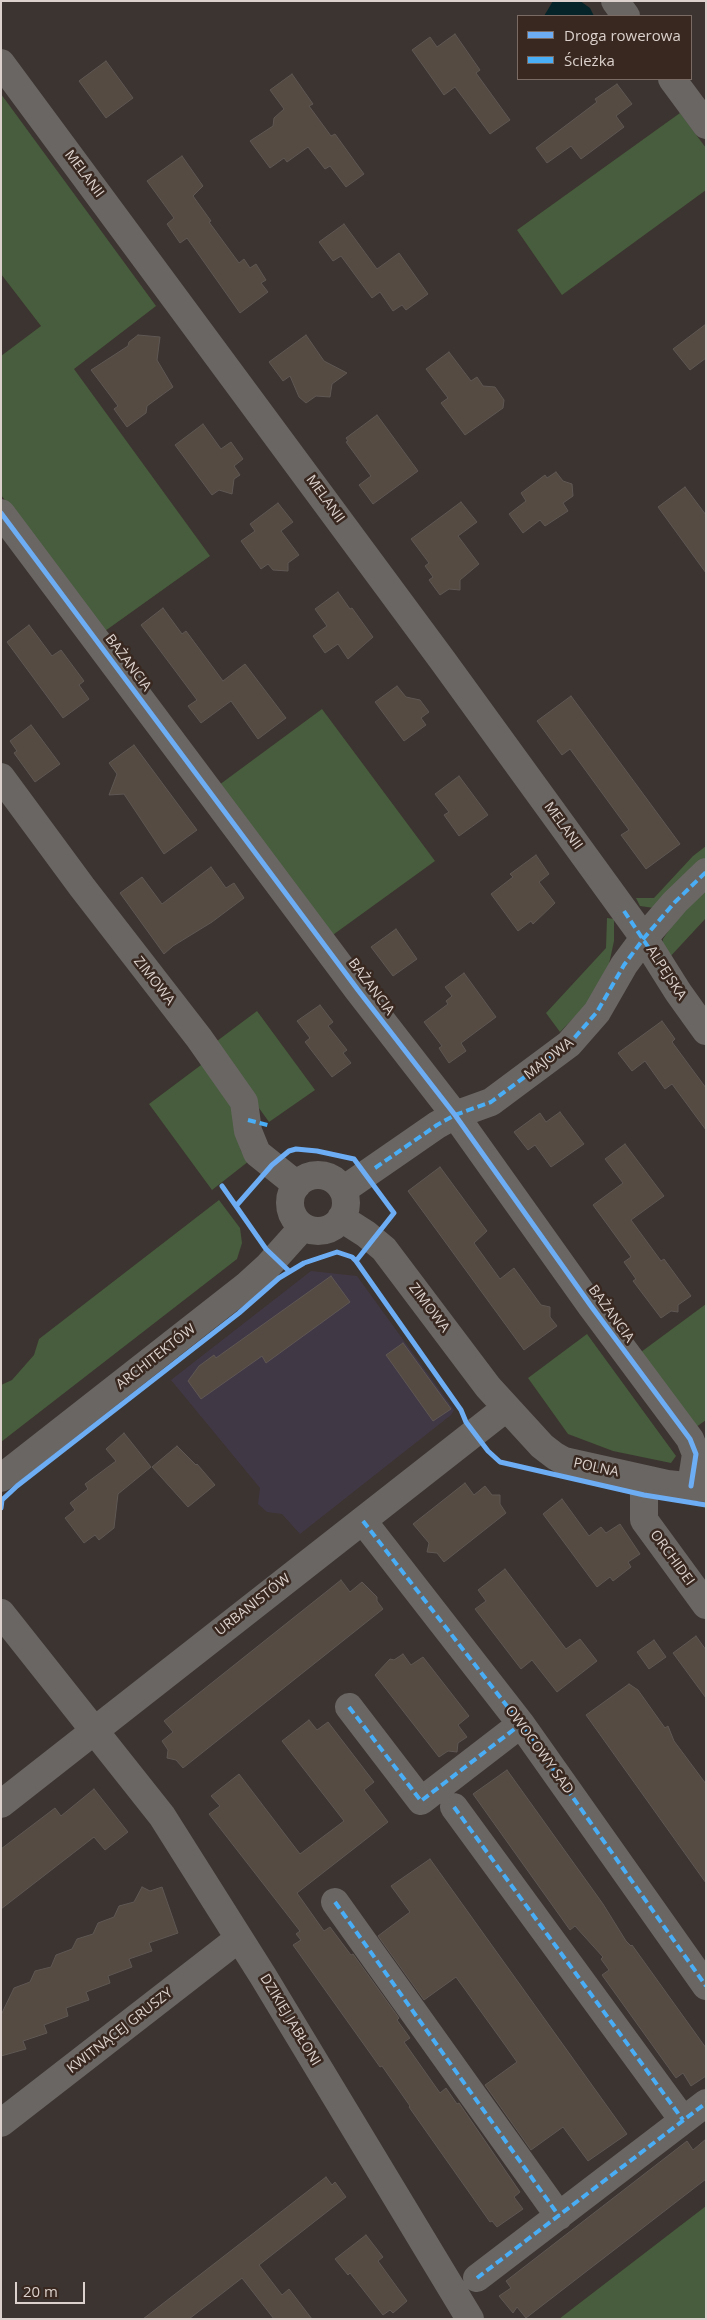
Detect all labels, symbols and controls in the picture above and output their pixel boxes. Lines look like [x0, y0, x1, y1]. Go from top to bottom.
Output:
legend [517, 15, 692, 80]
text: Droga rowerowa [564, 25, 681, 45]
text: Ścieżka [564, 50, 615, 70]
street label: MELANII [61, 147, 107, 201]
street label: MELANII [302, 472, 348, 526]
street label: BAŻANCIA [101, 631, 155, 695]
street label: MELANII [540, 799, 586, 853]
street label: ALPEJSKA [642, 943, 690, 1003]
street label: ZIMOWA [130, 953, 178, 1009]
street label: BAŻANCIA [344, 955, 398, 1019]
street label: MAJOWA [521, 1035, 577, 1083]
street label: ZIMOWA [405, 1280, 453, 1336]
street label: BAŻANCIA [585, 1282, 637, 1346]
street label: ARCHITEKTÓW [113, 1321, 199, 1393]
street label: POLNA [572, 1455, 620, 1481]
street label: ORCHIDEI [646, 1527, 698, 1589]
street label: URBANISTÓW [212, 1571, 294, 1639]
street label: OWOCOWY SAD [501, 1702, 577, 1798]
street label: DZIKIEJ JABŁONI [256, 1971, 324, 2069]
street label: KWITNĄCEJ GRUSZY [64, 1985, 176, 2077]
scale bar [18, 2272, 88, 2304]
text: 20 m [23, 2281, 58, 2301]

